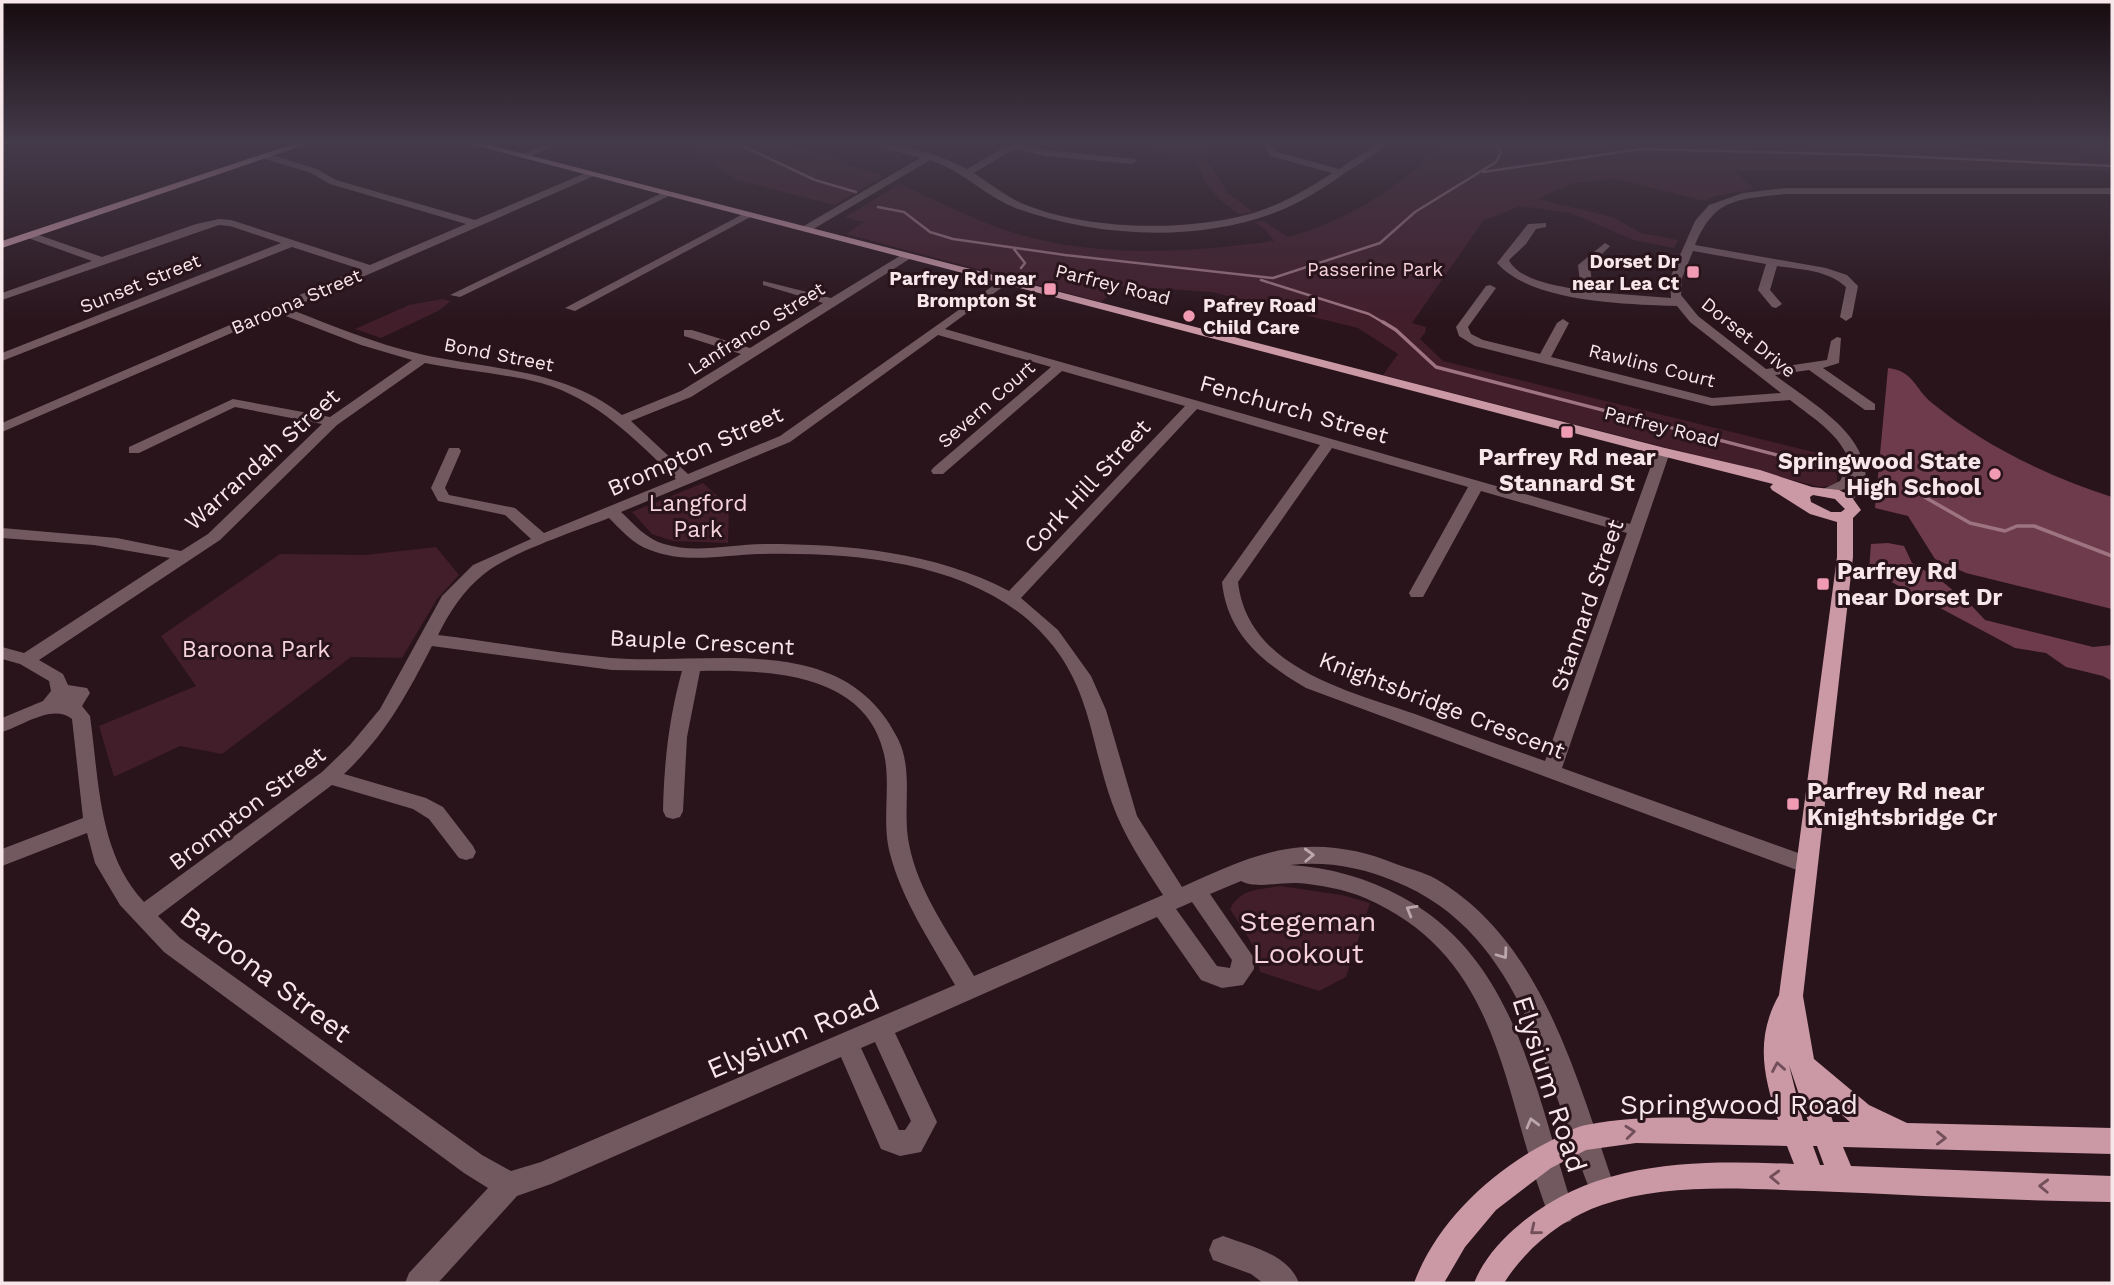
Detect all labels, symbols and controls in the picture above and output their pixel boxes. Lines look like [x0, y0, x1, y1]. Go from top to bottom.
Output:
street label: Sunset Street [77, 249, 204, 318]
place label: Dorset Dr near Lea Ct [1572, 250, 1680, 295]
park label: Passerine Park [1307, 258, 1443, 281]
street label: Parfrey Road [1053, 259, 1173, 310]
street label: Baroona Street [228, 264, 365, 339]
marker: Dorset Dr near Lea Ct [1685, 264, 1701, 280]
place label: Parfrey Rd near Brompton St [889, 267, 1037, 312]
street label: Lanfranco Street [684, 277, 829, 380]
marker: Parfrey Rd near Brompton St [1042, 281, 1058, 297]
street label: Dorset Drive [1697, 292, 1801, 382]
place label: Pafrey Road Child Care [1203, 294, 1316, 339]
marker: Pafrey Road Child Care [1181, 308, 1197, 324]
street label: Bond Street [442, 333, 556, 376]
street label: Rawlins Court [1586, 339, 1718, 392]
street label: Severn Court [933, 356, 1040, 453]
street label: Fenchurch Street [1197, 370, 1392, 449]
street label: Warrandah Street [179, 383, 345, 536]
street label: Brompton Street [604, 401, 787, 502]
street label: Parfrey Road [1602, 401, 1722, 452]
street label: Cork Hill Street [1019, 414, 1156, 559]
marker: Parfrey Rd near Stannard St [1559, 424, 1575, 440]
place label: Parfrey Rd near Stannard St [1478, 444, 1656, 497]
place label: Springwood State High School [1778, 448, 1981, 501]
marker: Springwood State High School [1987, 466, 2003, 482]
park label: Langford Park [648, 490, 748, 543]
street label: Stannard Street [1546, 516, 1630, 694]
place label: Parfrey Rd near Dorset Dr [1837, 558, 2002, 611]
marker: Parfrey Rd near Dorset Dr [1815, 576, 1831, 592]
street label: Bauple Crescent [609, 624, 795, 661]
park label: Baroona Park [182, 636, 330, 663]
street label: Knightsbridge Crescent [1315, 646, 1569, 765]
street label: Brompton Street [164, 741, 331, 876]
place label: Parfrey Rd near Knightsbridge Cr [1807, 778, 1997, 831]
marker: Parfrey Rd near Knightsbridge Cr [1785, 796, 1801, 812]
one-way arrow [1304, 847, 1315, 862]
street label: Baroona Street [174, 900, 358, 1049]
park label: Stegeman Lookout [1240, 905, 1376, 970]
one-way arrow [1405, 905, 1418, 918]
one-way arrow [1495, 947, 1508, 959]
street label: Elysium Road [702, 983, 884, 1086]
street label: Elysium Road [1505, 992, 1594, 1177]
one-way arrow [1771, 1061, 1786, 1073]
street label: Springwood Road [1620, 1088, 1858, 1121]
one-way arrow [1526, 1117, 1540, 1129]
one-way arrow [1624, 1125, 1636, 1140]
one-way arrow [1937, 1130, 1947, 1146]
one-way arrow [1769, 1169, 1780, 1185]
one-way arrow [2038, 1179, 2049, 1194]
one-way arrow [1531, 1221, 1543, 1234]

